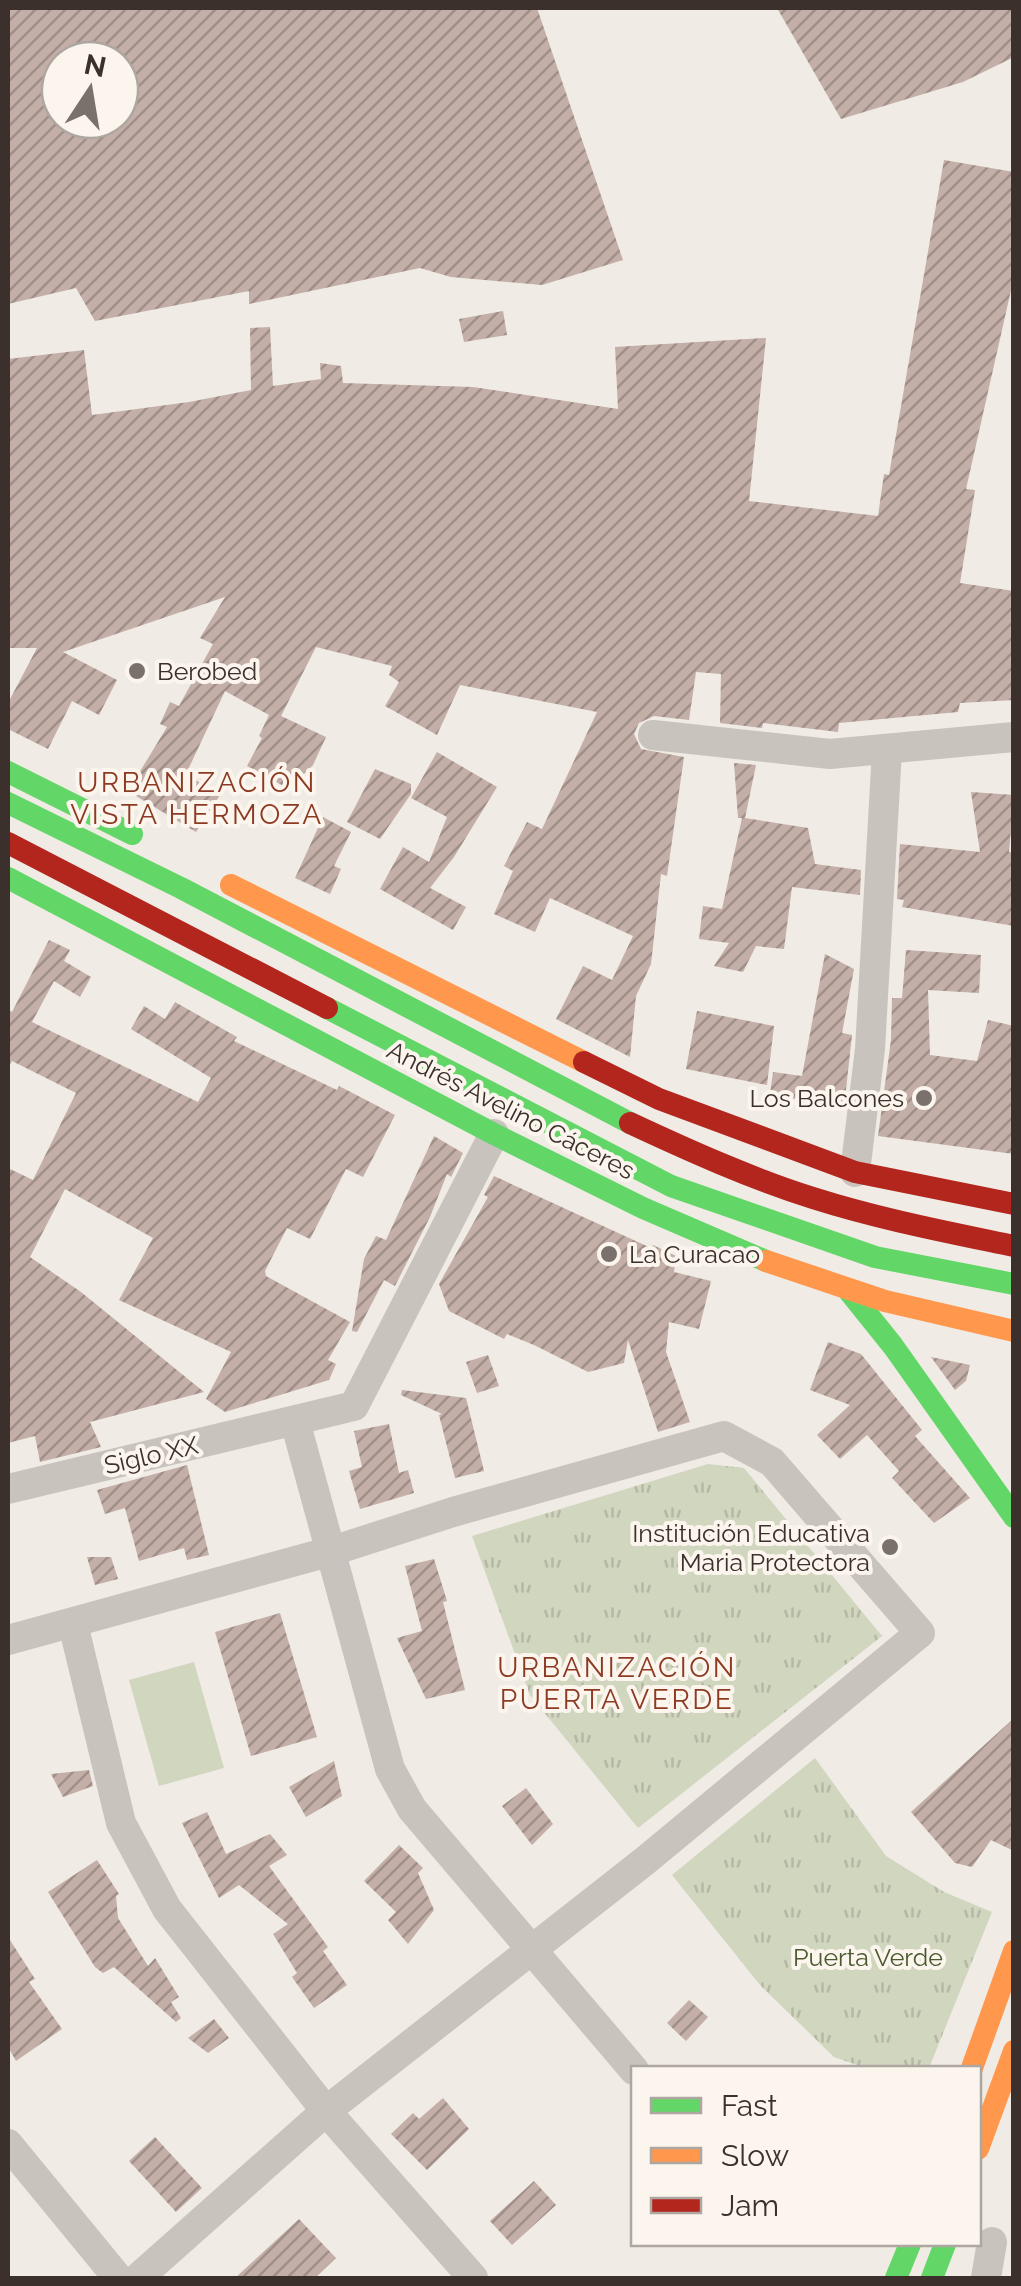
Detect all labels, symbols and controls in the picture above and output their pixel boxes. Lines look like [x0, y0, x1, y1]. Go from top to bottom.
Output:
north arrow [40, 40, 140, 140]
text: N [81, 48, 109, 84]
place label: Berobed [157, 656, 257, 686]
marker: Berobed [126, 660, 148, 682]
district label: URBANIZACIÓN VISTA HERMOZA [70, 766, 324, 831]
street label: Andrés Avelino Cáceres [382, 1035, 640, 1185]
place label: Los Balcones [750, 1083, 904, 1113]
marker: Los Balcones [913, 1087, 935, 1109]
place label: La Curacao [629, 1239, 760, 1269]
marker: La Curacao [598, 1243, 620, 1265]
street label: Siglo XX [101, 1430, 201, 1480]
place label: Institución Educativa Maria Protectora [632, 1518, 870, 1577]
marker: Institución Educativa Maria Protectora [879, 1536, 901, 1558]
district label: URBANIZACIÓN PUERTA VERDE [497, 1651, 737, 1716]
park label: Puerta Verde [793, 1942, 943, 1972]
legend [631, 2066, 981, 2246]
text: Fast [721, 2088, 778, 2123]
text: Slow [721, 2138, 789, 2173]
text: Jam [721, 2188, 779, 2223]

